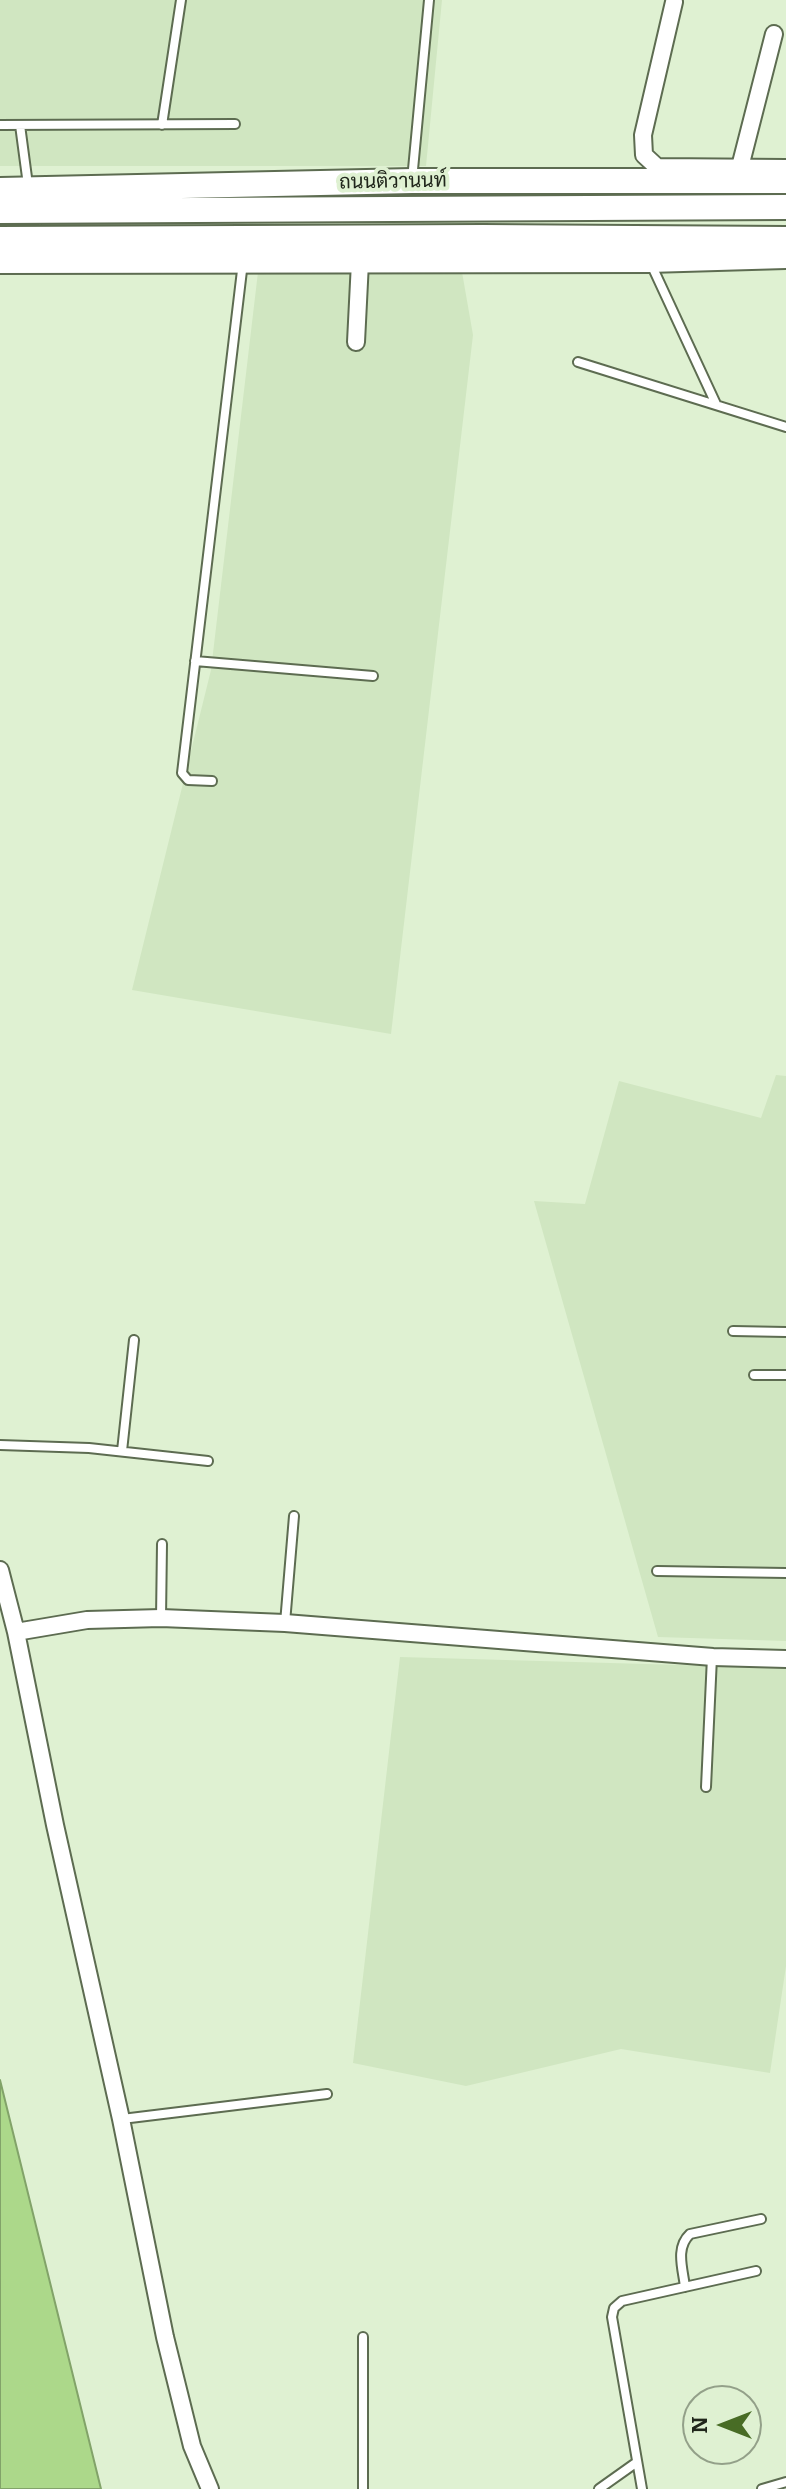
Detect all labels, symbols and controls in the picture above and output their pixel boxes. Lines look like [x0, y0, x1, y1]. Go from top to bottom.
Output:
street label: ถนนติวานนท์ [339, 169, 447, 195]
north arrow [682, 2385, 762, 2465]
text: N [686, 2417, 713, 2434]

